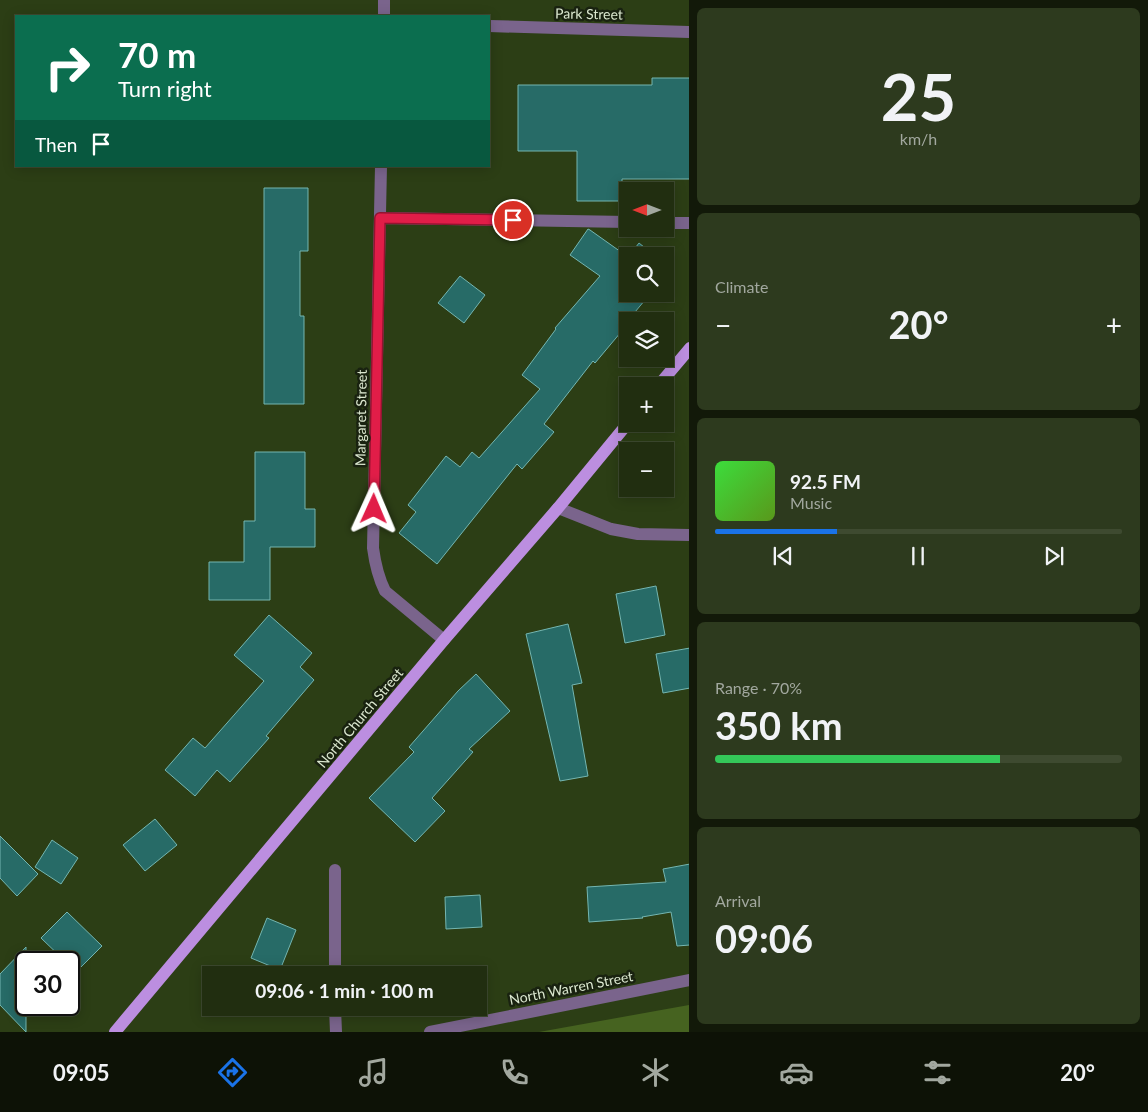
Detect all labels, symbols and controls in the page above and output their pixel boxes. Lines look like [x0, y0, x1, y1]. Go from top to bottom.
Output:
street label: Park Street [555, 4, 623, 23]
text: 70 m [118, 33, 196, 75]
icon: right [35, 35, 100, 100]
text: 25 [881, 57, 956, 135]
text: Turn right [118, 75, 212, 102]
text: km/h [900, 129, 937, 148]
icon: arrive [87, 130, 115, 158]
text: Then [35, 133, 77, 156]
north arrow [619, 182, 674, 238]
map controls [619, 182, 674, 497]
pin [492, 199, 534, 241]
icon: arrive [499, 206, 527, 234]
button: search [619, 247, 674, 302]
text: Climate [715, 277, 768, 296]
text: 20° [889, 301, 948, 347]
text: − [715, 308, 731, 342]
text: + [1106, 308, 1122, 342]
button: layers [619, 312, 674, 367]
street label: Margaret Street [351, 370, 370, 466]
button: + [619, 377, 674, 432]
button: − [619, 442, 674, 497]
text: 92.5 FM [790, 470, 861, 493]
position arrow [347, 482, 399, 534]
text: Music [790, 493, 832, 512]
icon: previous [769, 542, 797, 570]
icon: pause [904, 542, 932, 570]
icon: next [1040, 542, 1068, 570]
street label: North Church Street [313, 664, 406, 771]
text: Range · 70% [715, 678, 802, 697]
text: 350 km [715, 702, 843, 748]
text: Arrival [715, 891, 761, 910]
text: 09:06 [715, 915, 813, 961]
speed limit sign: 30 [15, 951, 80, 1016]
street label: North Warren Street [507, 967, 634, 1008]
text: 09:06 · 1 min · 100 m [255, 979, 434, 1002]
icon: directions [215, 1055, 250, 1090]
icon: music [356, 1055, 391, 1090]
icon: phone [497, 1055, 532, 1090]
icon: climate [638, 1055, 673, 1090]
icon: car [779, 1055, 814, 1090]
icon: filters [920, 1055, 955, 1090]
text: 09:05 [53, 1059, 110, 1086]
text: 20° [1060, 1059, 1095, 1086]

